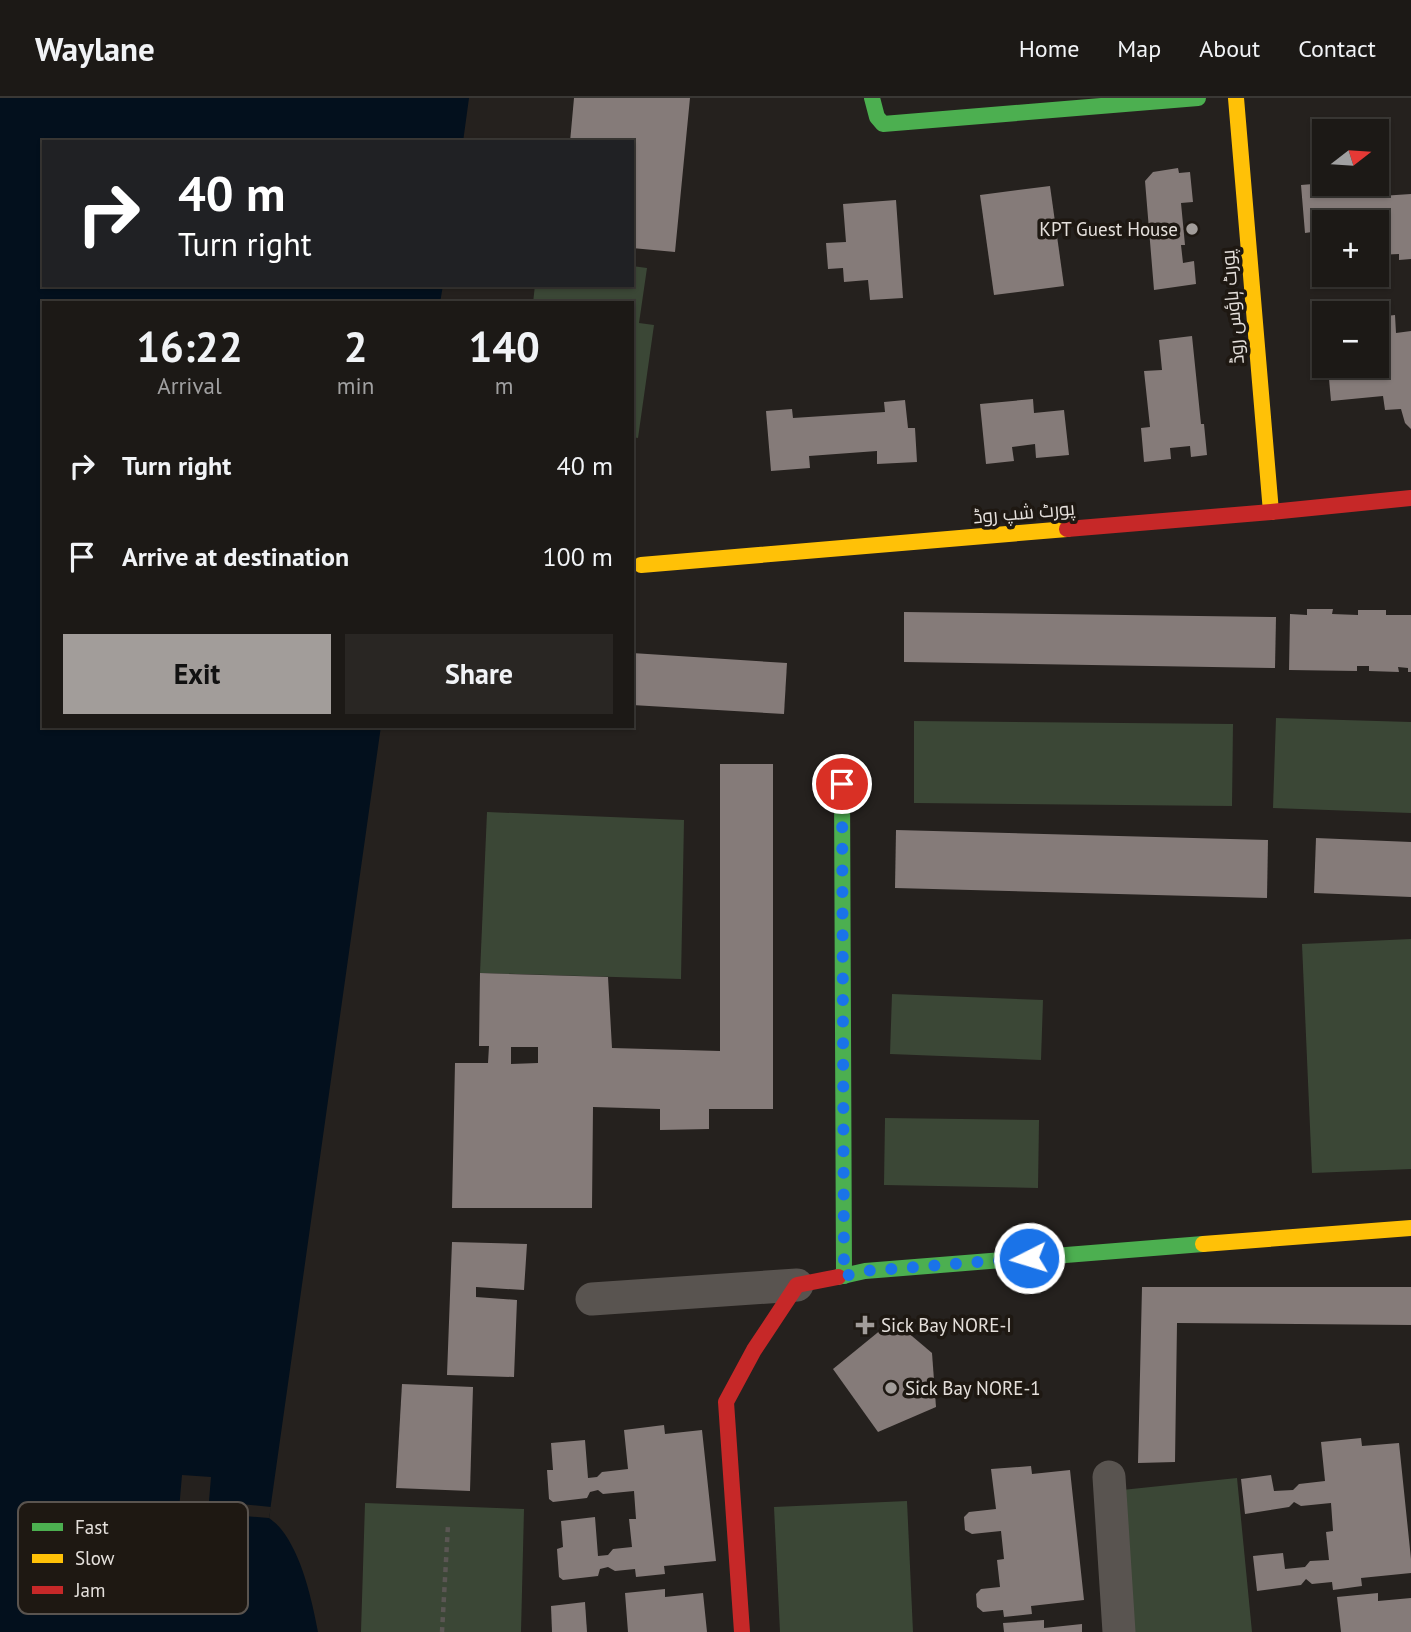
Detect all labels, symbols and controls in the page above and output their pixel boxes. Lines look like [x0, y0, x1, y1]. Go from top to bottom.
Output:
text: Waylane [35, 27, 155, 70]
text: Home [1019, 33, 1079, 64]
text: Map [1117, 33, 1161, 64]
text: About [1199, 33, 1260, 64]
text: Contact [1298, 33, 1376, 64]
north arrow [1312, 119, 1390, 196]
map controls [1312, 119, 1389, 378]
text: 40 m [178, 161, 285, 225]
icon: right [63, 168, 154, 259]
button: + [1312, 210, 1389, 287]
place label: KPT Guest House [1039, 217, 1178, 241]
marker: KPT Guest House [1184, 221, 1200, 237]
text: Turn right [178, 223, 312, 265]
street label: پورٹ ہاؤس روڈ [1215, 249, 1250, 365]
button: − [1312, 301, 1389, 378]
text: 16:22 [136, 319, 243, 374]
text: 2 [344, 319, 367, 374]
text: 140 [468, 319, 540, 374]
text: Arrival [157, 371, 222, 400]
text: min [337, 371, 374, 400]
text: m [495, 371, 513, 400]
icon: right [63, 447, 101, 485]
text: Turn right [122, 449, 231, 482]
text: 40 m [557, 449, 613, 482]
street label: پورٹ شپ روڈ [972, 496, 1076, 529]
icon: arrive [63, 538, 101, 576]
text: Arrive at destination [122, 540, 349, 573]
text: 100 m [542, 540, 613, 573]
button: Exit [63, 634, 331, 714]
button: Share [345, 634, 613, 714]
pin [812, 754, 872, 814]
icon: arrive [823, 765, 861, 803]
position arrow [992, 1221, 1066, 1295]
place label: Sick Bay NORE-I [881, 1313, 1012, 1337]
marker: Sick Bay NORE-I [855, 1315, 875, 1335]
place label: Sick Bay NORE-1 [905, 1376, 1041, 1400]
marker: Sick Bay NORE-1 [883, 1380, 899, 1396]
legend [18, 1502, 248, 1614]
text: Fast [75, 1515, 109, 1539]
text: Slow [75, 1546, 115, 1570]
text: Jam [74, 1578, 105, 1602]

